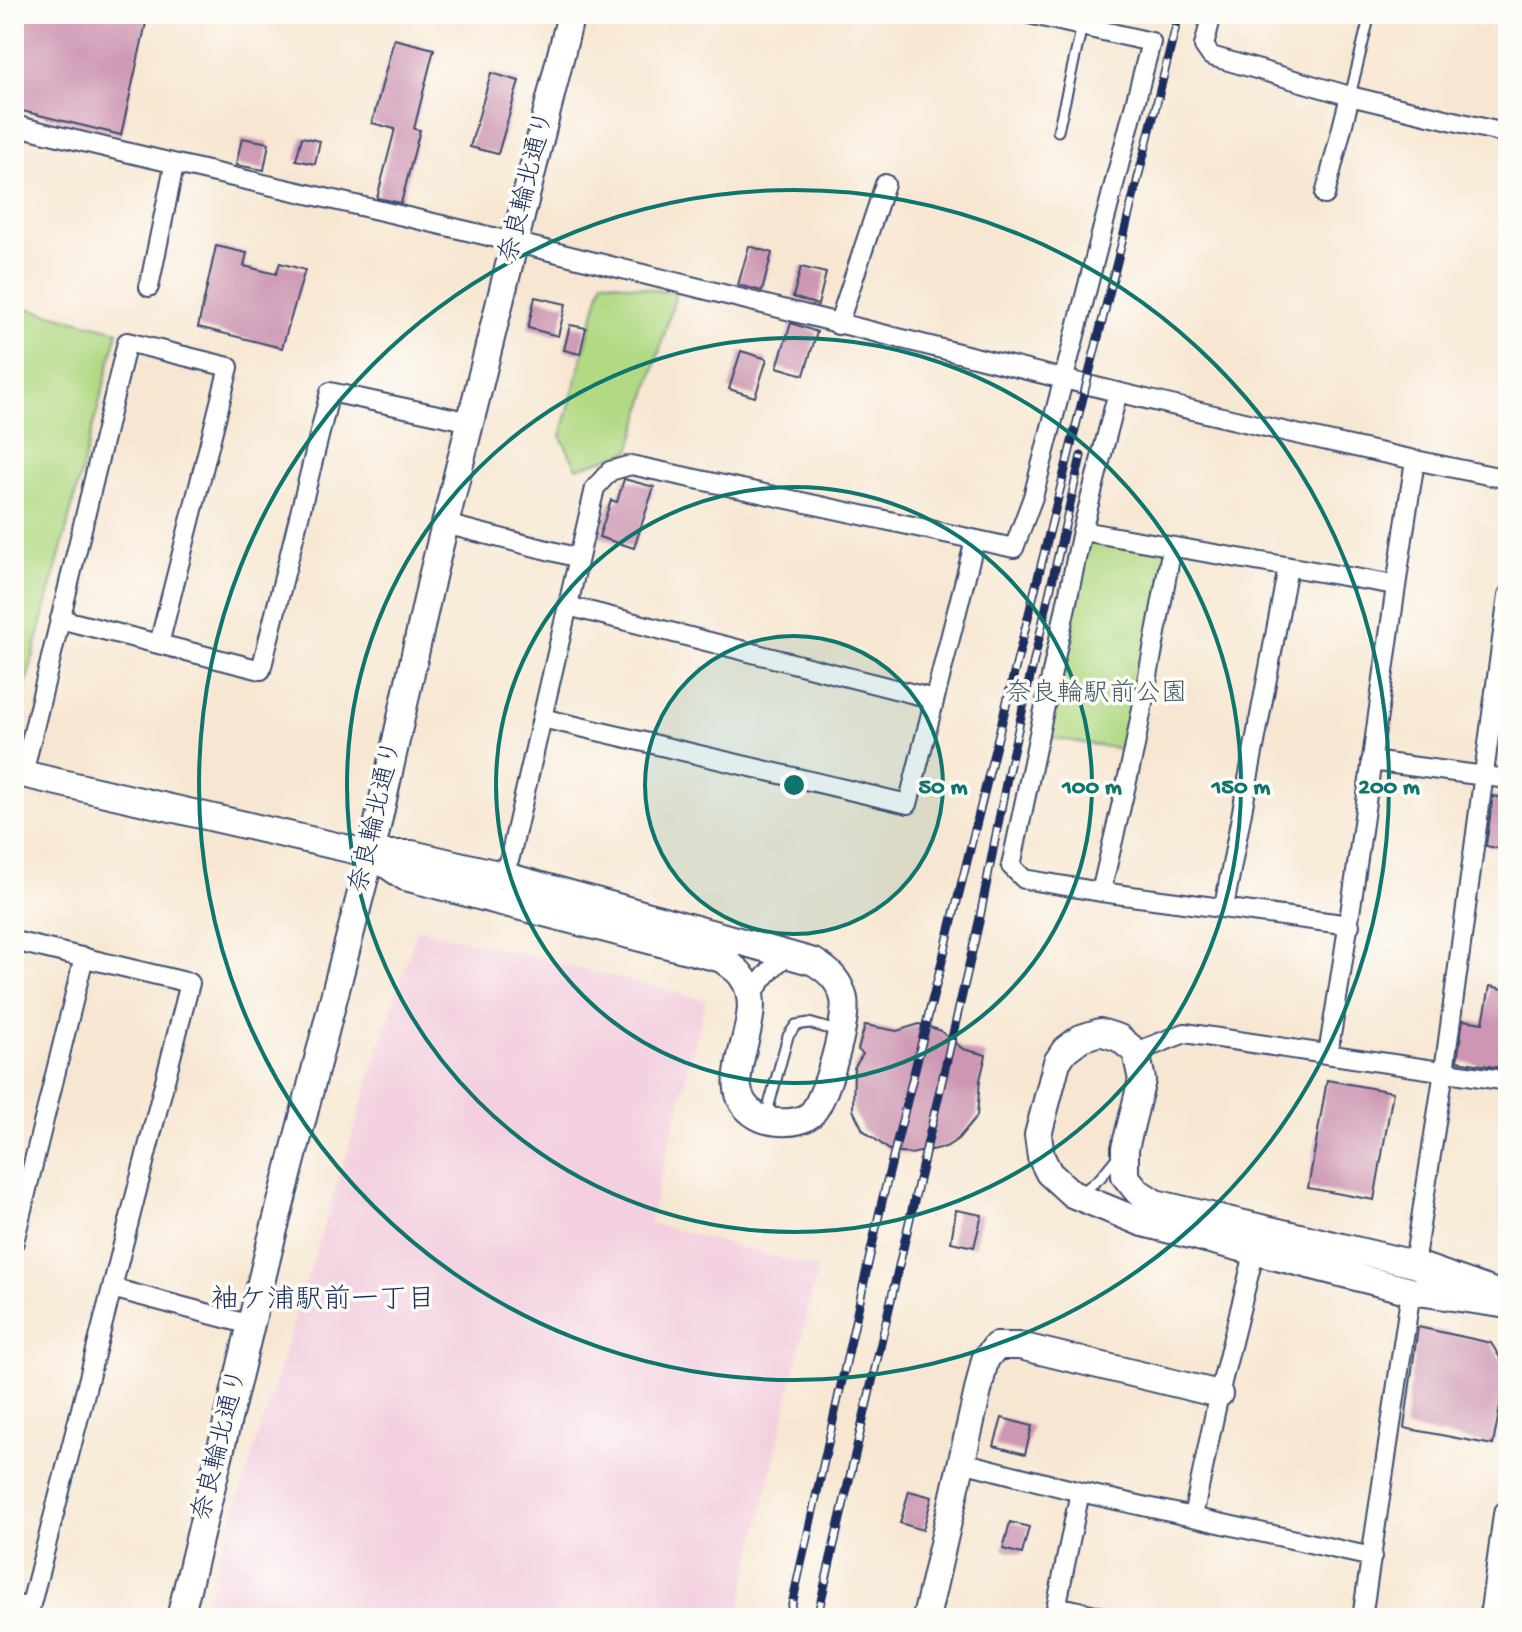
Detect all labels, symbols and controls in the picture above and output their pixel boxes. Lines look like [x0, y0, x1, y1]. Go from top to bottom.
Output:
street label: 奈良輪北通り [493, 107, 563, 266]
park label: 奈良輪駅前公園 [1005, 678, 1187, 711]
street label: 奈良輪北通り [343, 737, 411, 896]
centre of rings [780, 771, 808, 799]
text: 50 m [919, 774, 967, 803]
text: 100 m [1061, 774, 1122, 803]
text: 150 m [1211, 774, 1270, 803]
text: 200 m [1358, 774, 1420, 803]
district label: 袖ケ浦駅前一丁目 [211, 1284, 435, 1318]
street label: 奈良輪北通り [186, 1365, 256, 1524]

